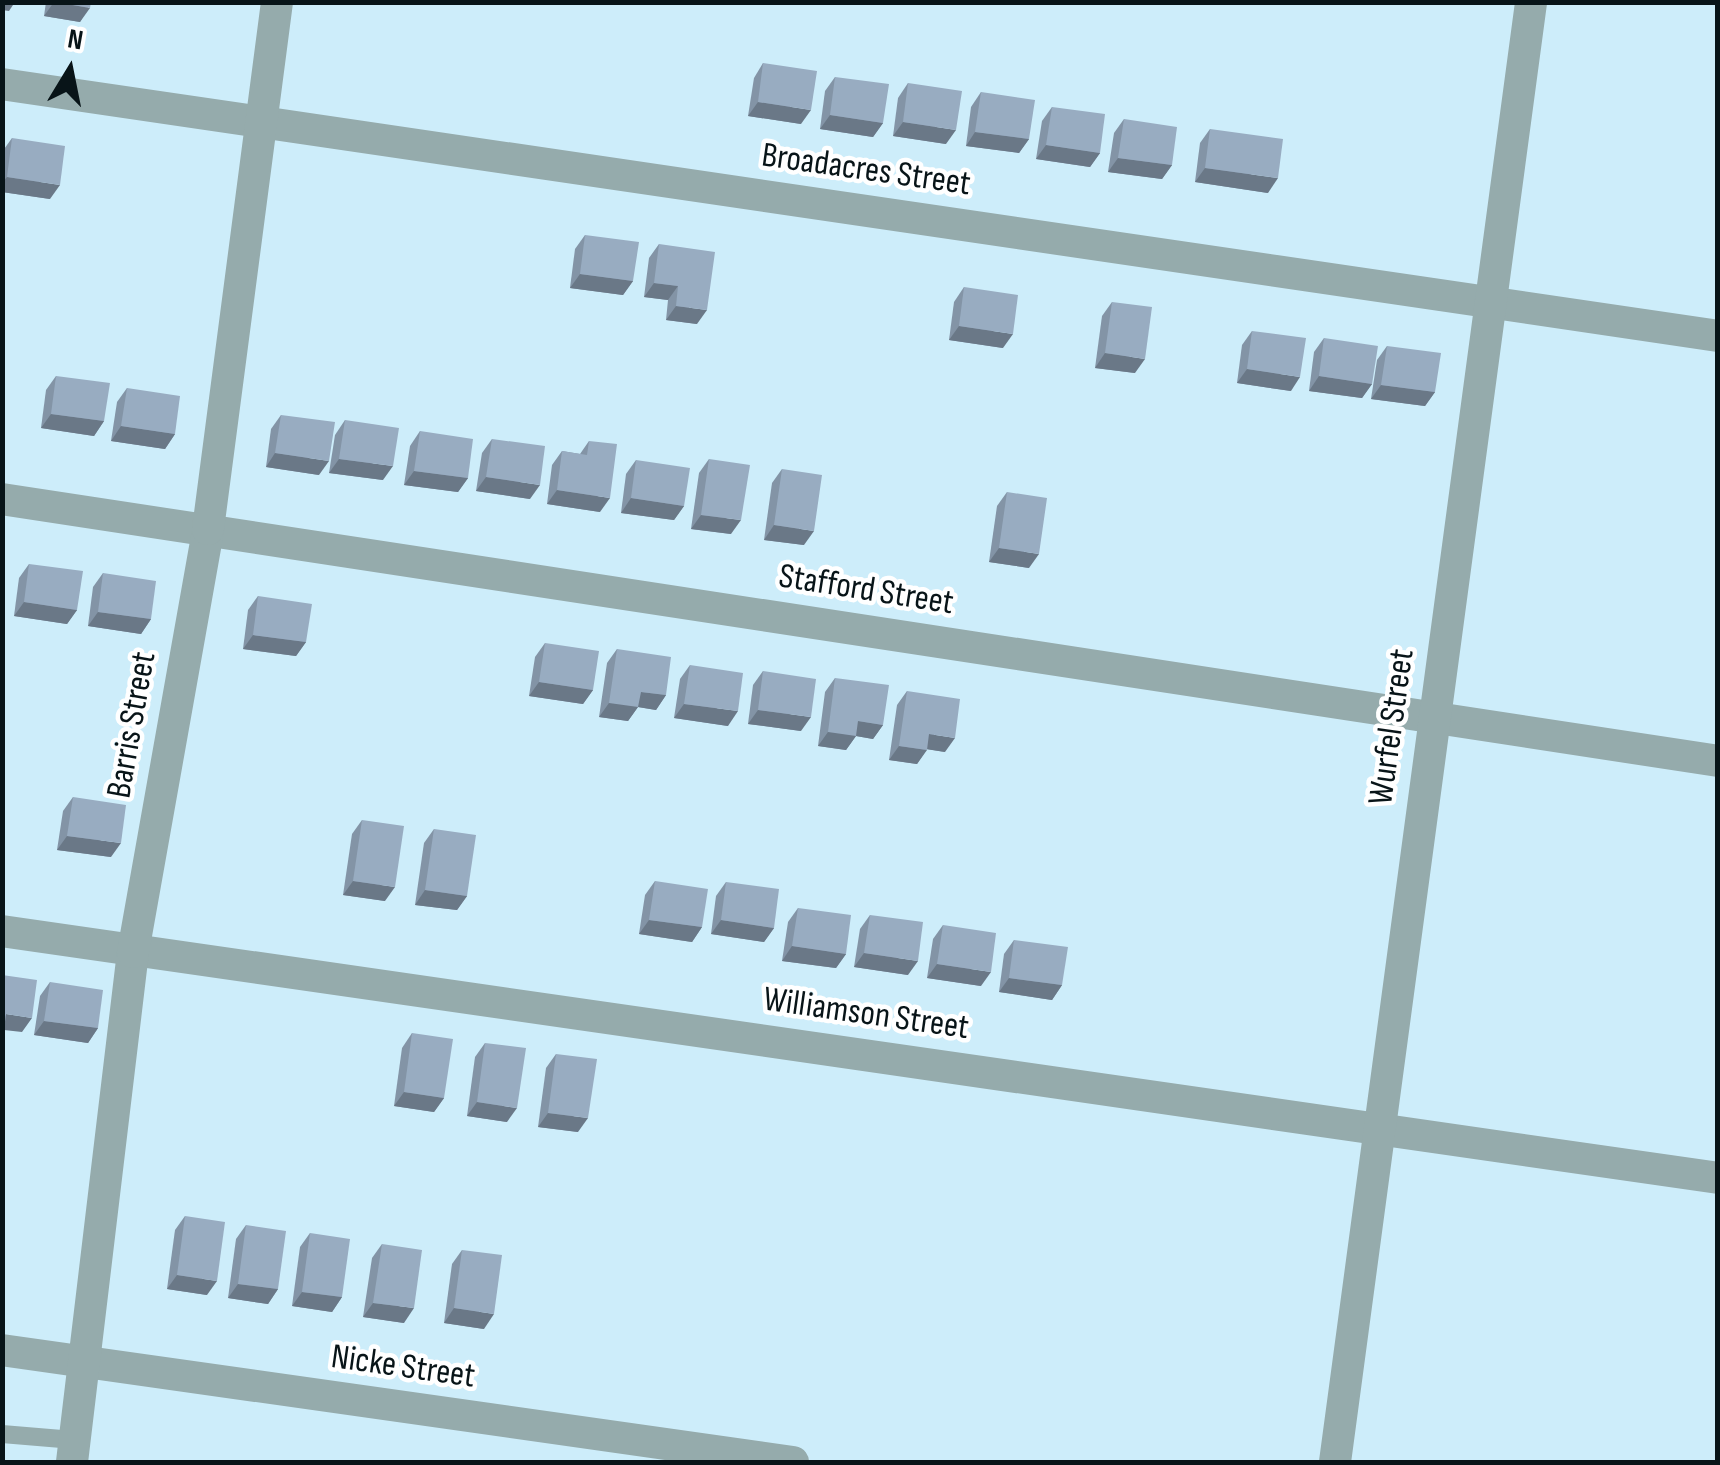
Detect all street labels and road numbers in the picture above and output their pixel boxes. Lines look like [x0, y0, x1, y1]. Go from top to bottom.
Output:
street label: Broadacres Street [759, 135, 973, 205]
street label: Stafford Street [776, 555, 956, 625]
street label: Wurfel Street [1360, 646, 1424, 808]
street label: Barris Street [98, 649, 166, 801]
street label: Williamson Street [761, 979, 971, 1049]
street label: Nicke Street [328, 1336, 478, 1398]

